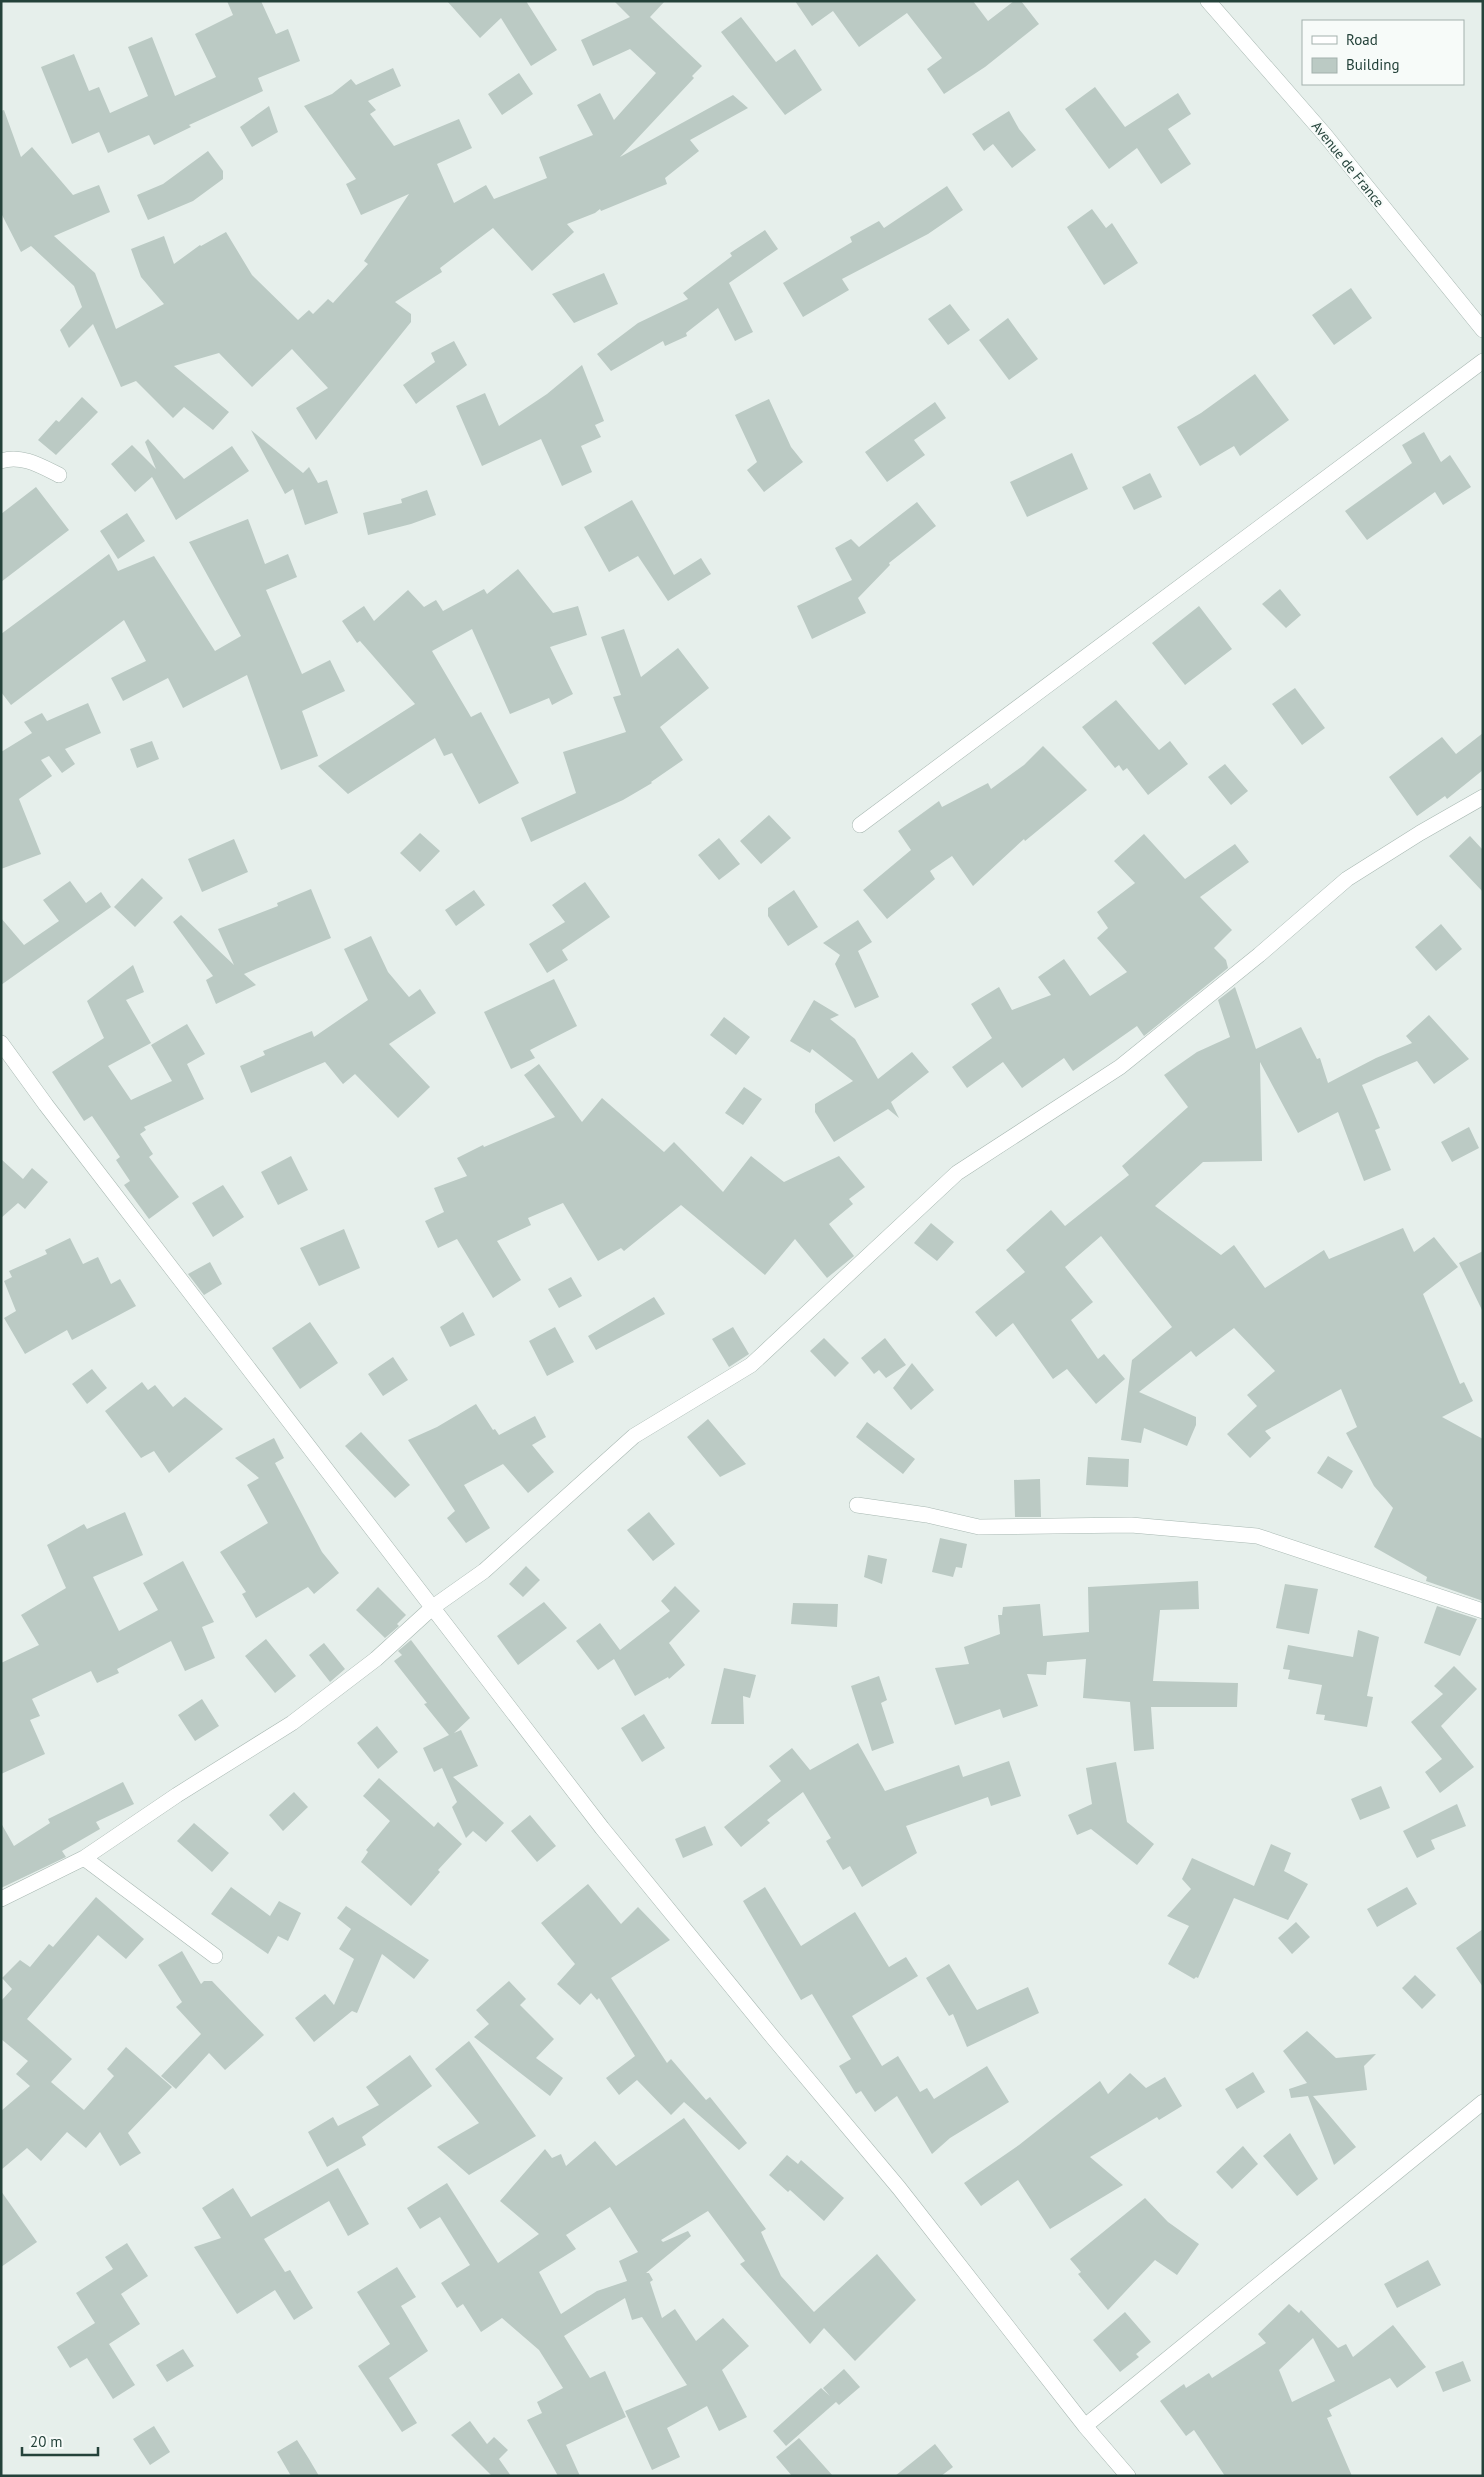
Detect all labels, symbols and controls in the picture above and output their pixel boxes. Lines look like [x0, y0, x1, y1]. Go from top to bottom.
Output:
legend [1302, 20, 1464, 85]
text: Road [1346, 30, 1378, 49]
text: Building [1346, 55, 1400, 74]
street label: Avenue de France [1308, 117, 1388, 211]
scale bar [22, 2424, 99, 2456]
text: 20 m [30, 2432, 63, 2451]

